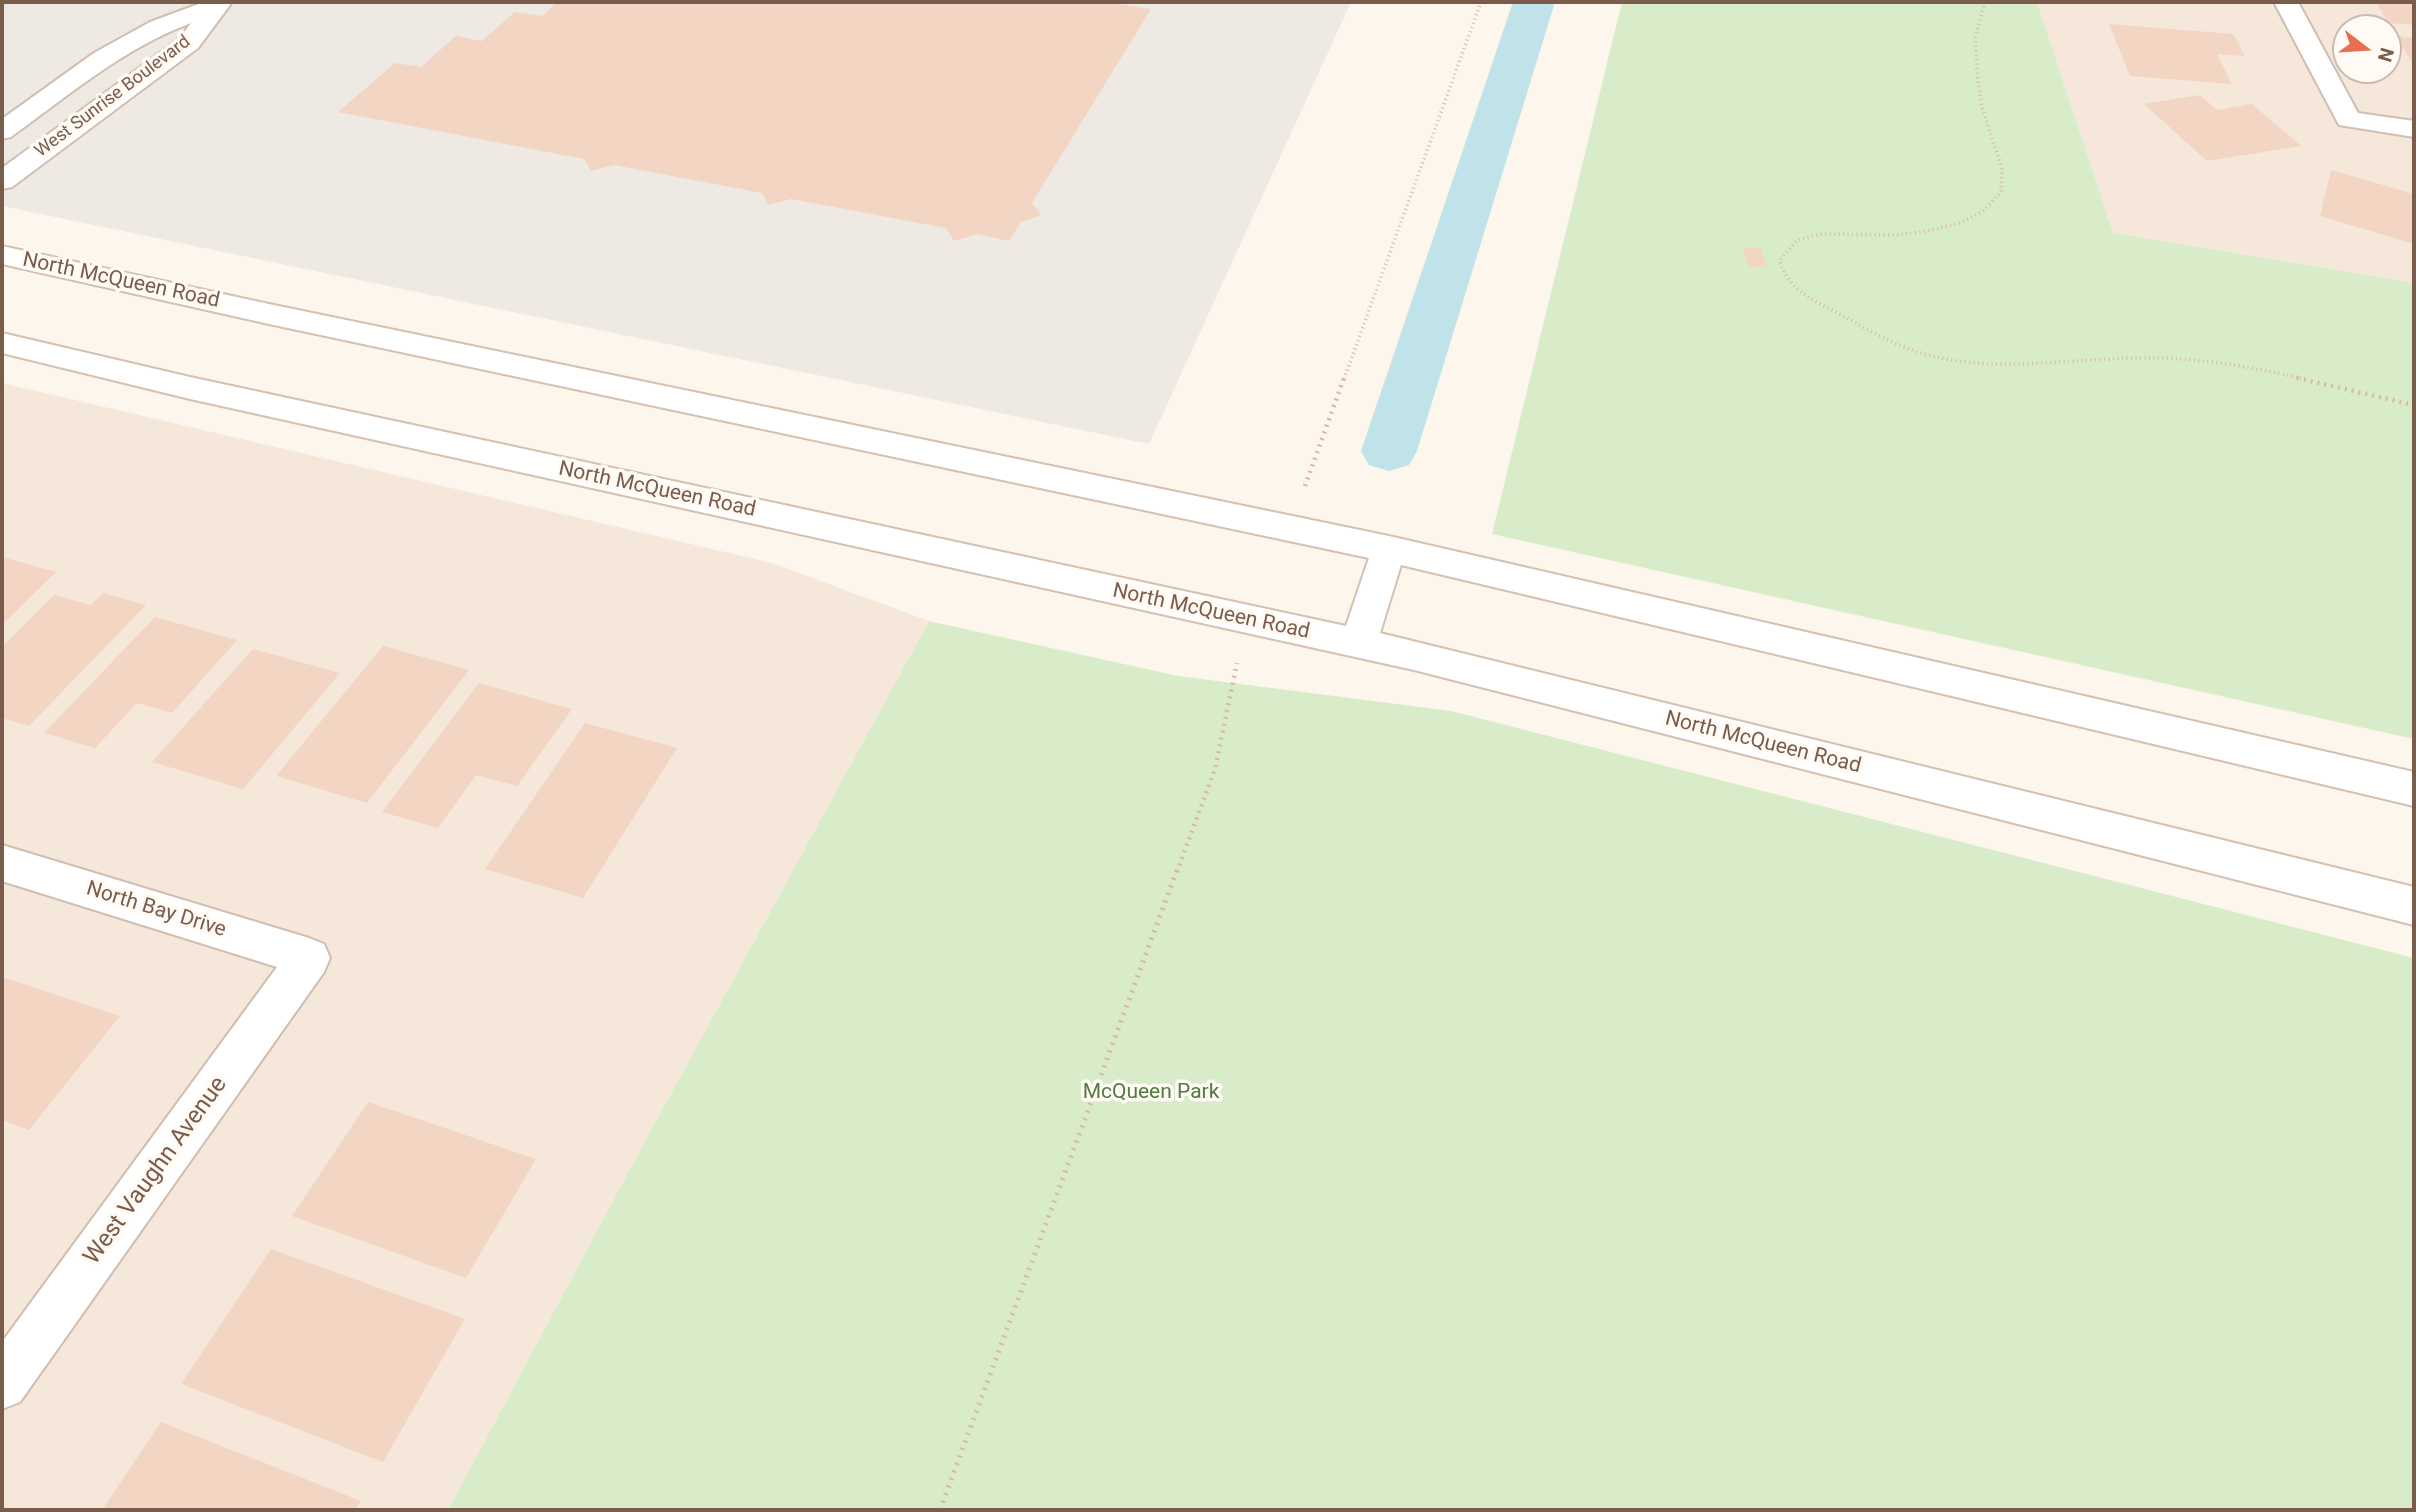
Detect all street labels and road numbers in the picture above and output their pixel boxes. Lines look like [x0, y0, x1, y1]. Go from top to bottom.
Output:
street label: West Sunrise Boulevard [31, 32, 195, 162]
street label: North McQueen Road [20, 248, 222, 314]
street label: North McQueen Road [556, 457, 758, 523]
street label: North McQueen Road [1110, 579, 1312, 645]
street label: North McQueen Road [1663, 706, 1863, 780]
street label: North Bay Drive [83, 877, 229, 943]
street label: West Vaughn Avenue [78, 1071, 234, 1271]

